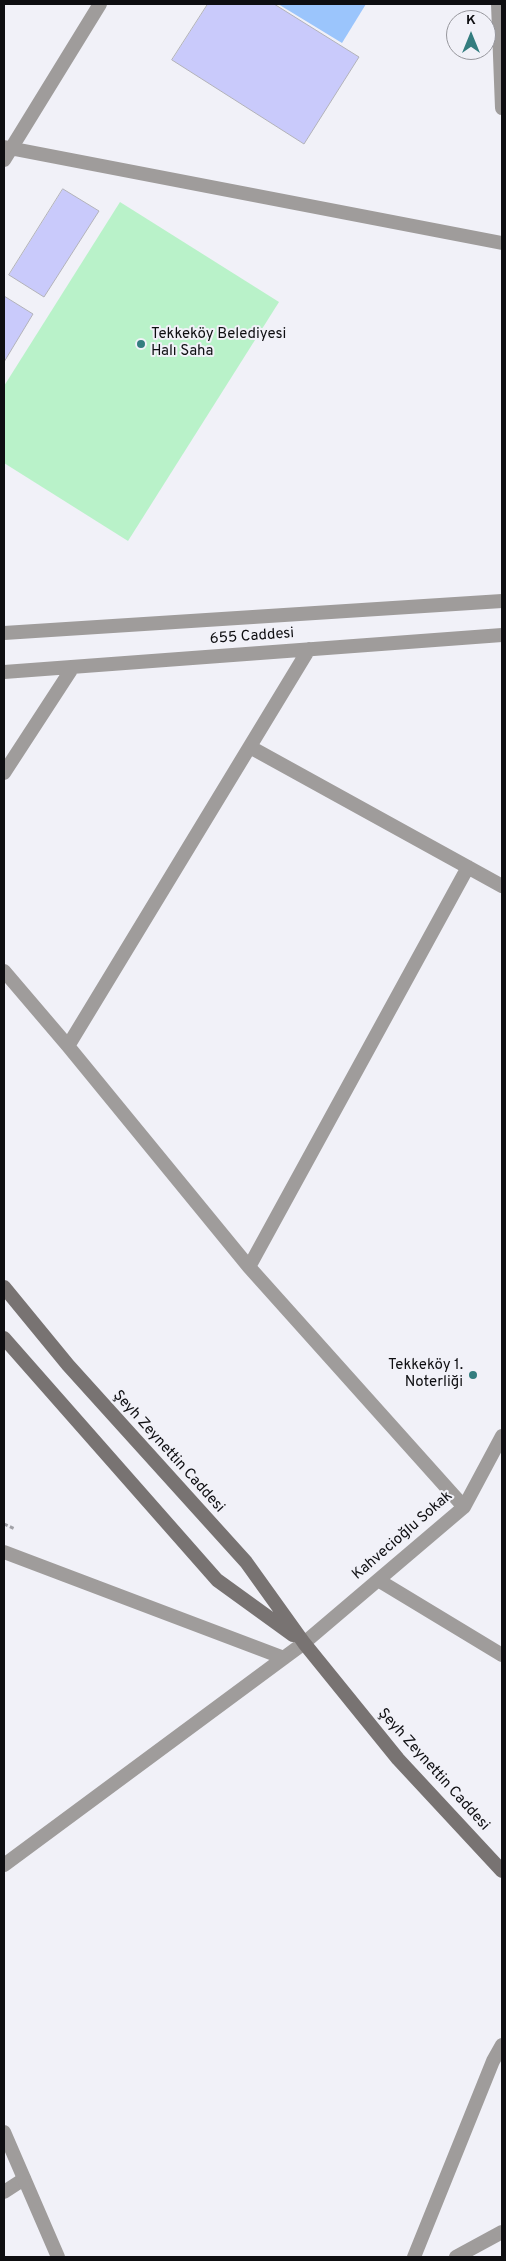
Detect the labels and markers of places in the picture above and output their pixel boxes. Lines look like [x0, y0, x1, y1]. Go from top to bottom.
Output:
place label: Tekkeköy Belediyesi Halı Saha [151, 326, 286, 361]
marker: Tekkeköy Belediyesi Halı Saha [135, 338, 147, 350]
place label: Tekkeköy 1. Noterliği [388, 1357, 463, 1392]
marker: Tekkeköy 1. Noterliği [467, 1369, 479, 1381]

